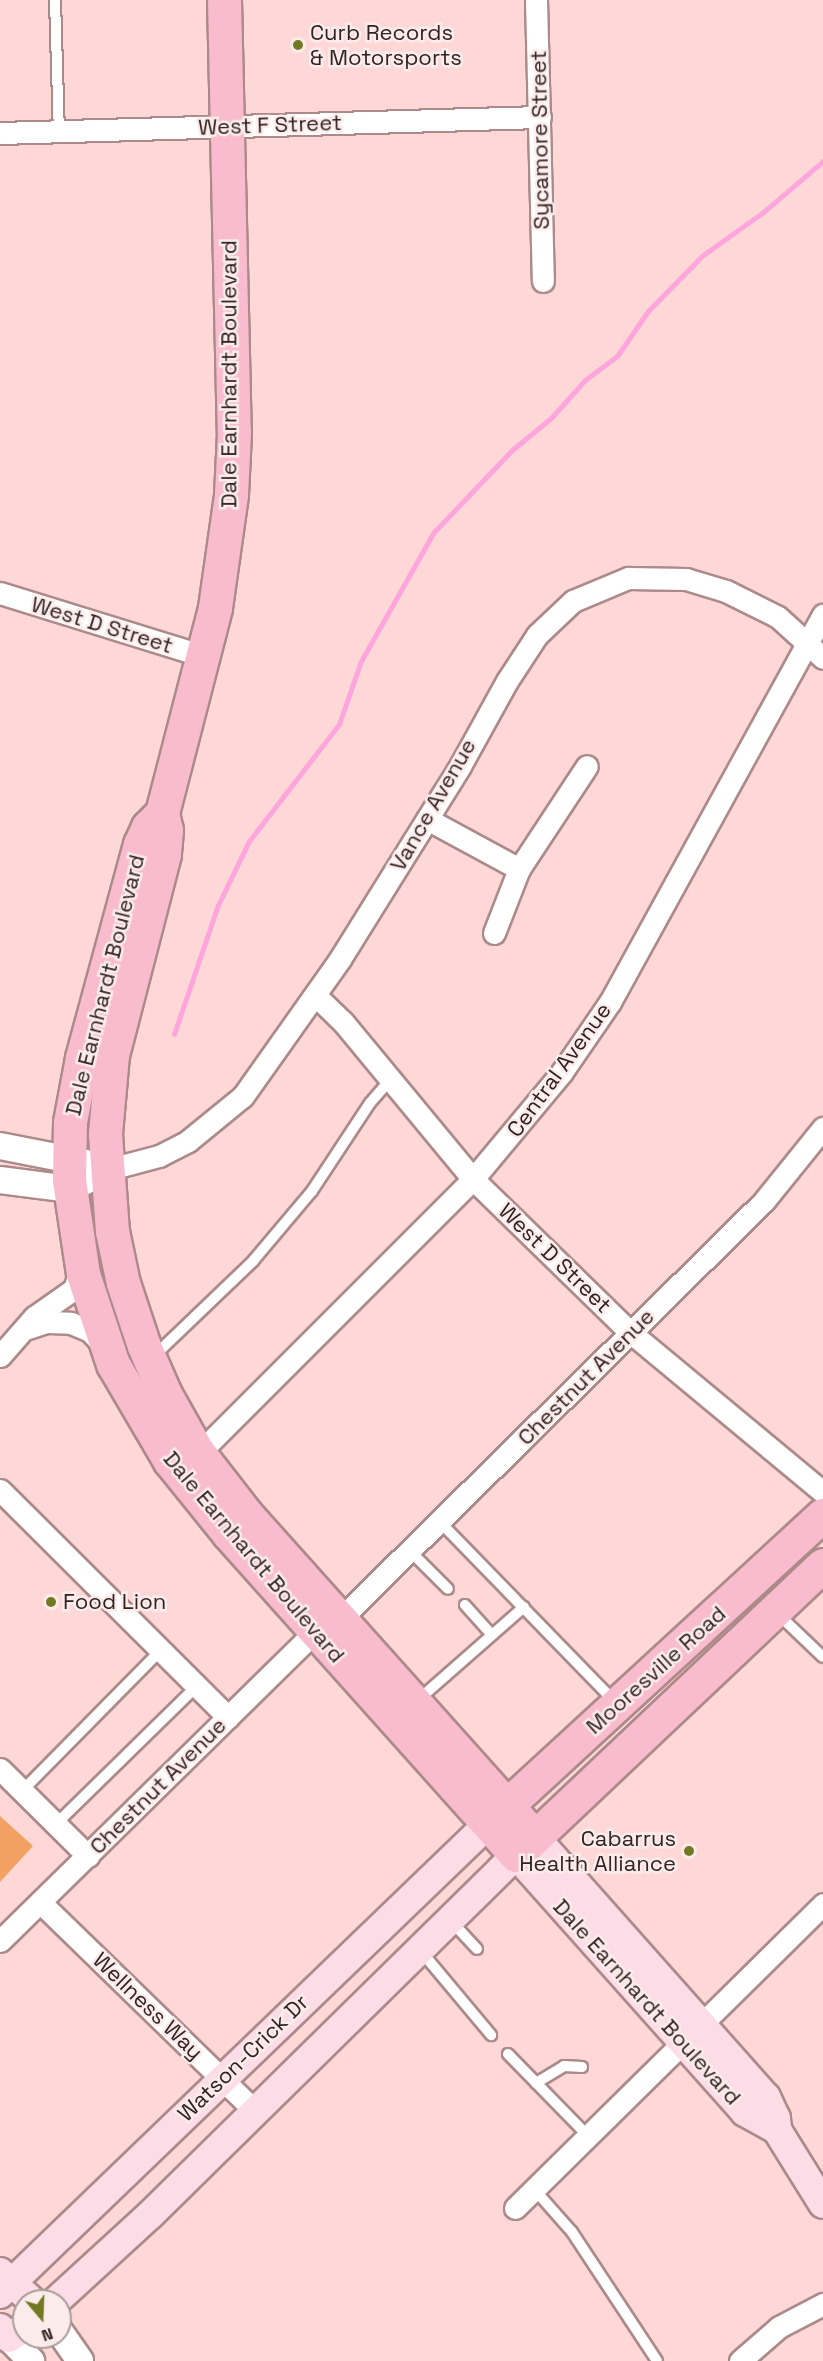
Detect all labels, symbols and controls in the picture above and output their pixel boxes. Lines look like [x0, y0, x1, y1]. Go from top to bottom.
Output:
place label: Curb Records & Motorsports [310, 19, 462, 70]
marker: Curb Records & Motorsports [291, 38, 305, 52]
street label: Sycamore Street [525, 50, 555, 230]
street label: West F Street [198, 109, 342, 141]
street label: Dale Earnhardt Boulevard [216, 240, 242, 508]
street label: West D Street [28, 591, 176, 659]
street label: Vance Avenue [384, 734, 482, 876]
street label: Dale Earnhardt Boulevard [60, 852, 150, 1118]
street label: Central Avenue [501, 998, 617, 1142]
street label: West D Street [493, 1198, 617, 1318]
street label: Chestnut Avenue [512, 1303, 660, 1451]
street label: Dale Earnhardt Boulevard [158, 1446, 350, 1668]
place label: Food Lion [63, 1589, 166, 1615]
marker: Food Lion [44, 1595, 58, 1609]
street label: Mooresville Road [581, 1600, 731, 1740]
street label: Chestnut Avenue [84, 1712, 232, 1860]
place label: Cabarrus Health Alliance [519, 1825, 676, 1876]
marker: Cabarrus Health Alliance [680, 1842, 698, 1860]
street label: Dale Earnhardt Boulevard [548, 1894, 746, 2110]
street label: Wellness Way [87, 1947, 209, 2065]
street label: Watson-Crick Dr [172, 1989, 314, 2127]
north arrow [12, 2289, 72, 2349]
text: N [39, 2323, 56, 2346]

